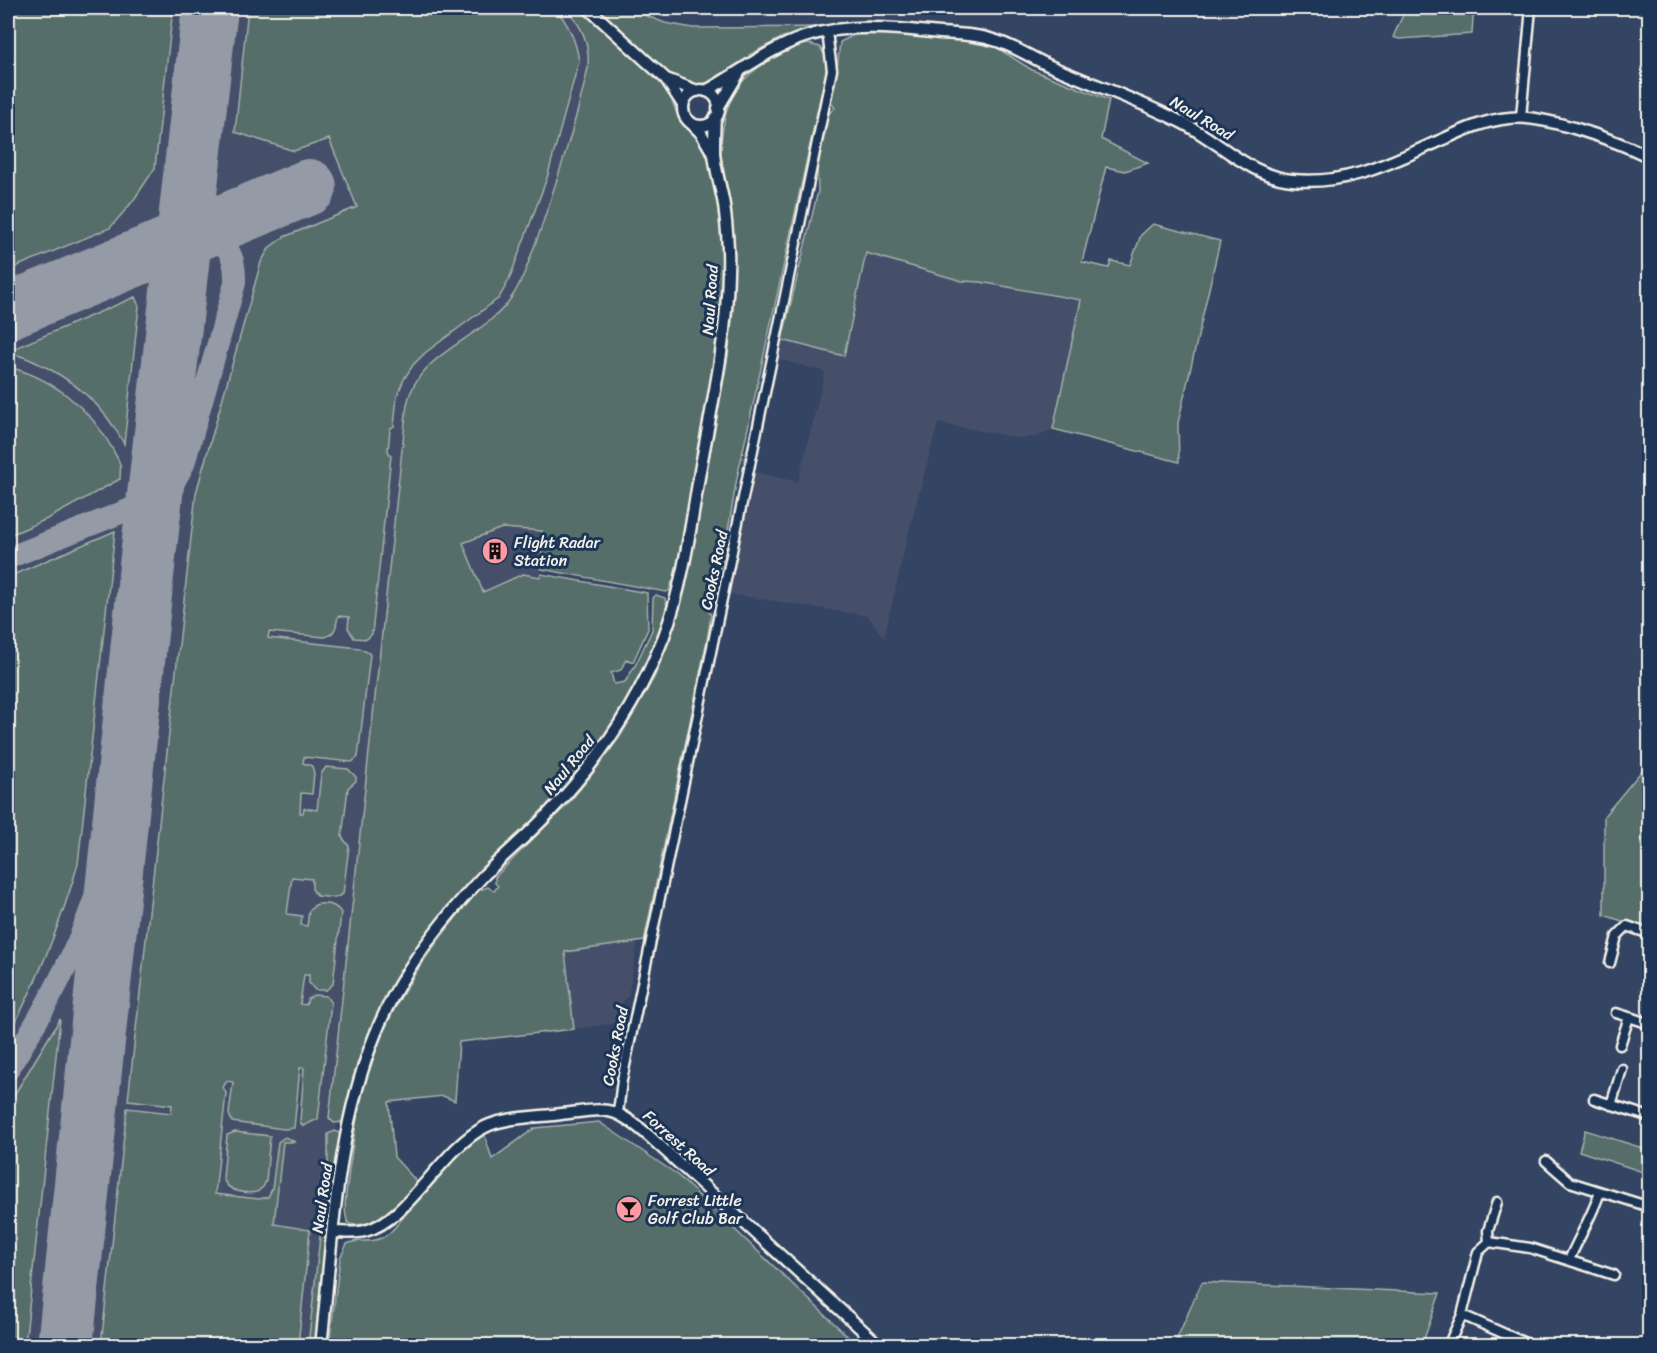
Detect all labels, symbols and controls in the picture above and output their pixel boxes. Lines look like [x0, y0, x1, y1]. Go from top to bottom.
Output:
street label: Naul Road [1164, 87, 1241, 149]
street label: Naul Road [693, 262, 727, 336]
street label: Cooks Road [691, 526, 737, 612]
place label: Flight Radar Station [514, 528, 602, 575]
building icon: Flight Radar Station [480, 536, 510, 566]
street label: Naul Road [536, 727, 603, 802]
street label: Cooks Road [593, 1002, 637, 1088]
street label: Forrest Road [636, 1102, 723, 1185]
street label: Naul Road [303, 1160, 341, 1235]
place label: Forrest Little Golf Club Bar [648, 1186, 744, 1233]
bar icon: Forrest Little Golf Club Bar [614, 1194, 644, 1224]

